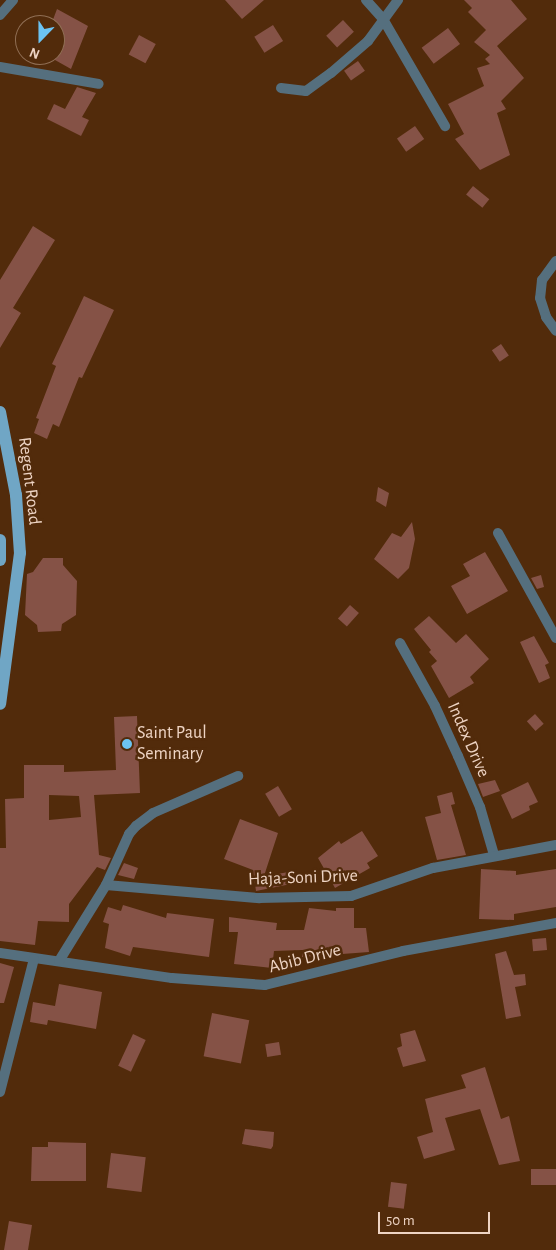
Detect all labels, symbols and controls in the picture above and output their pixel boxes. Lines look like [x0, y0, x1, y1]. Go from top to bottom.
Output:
north arrow [15, 15, 65, 65]
text: N [28, 45, 42, 61]
street label: Regent Road [13, 436, 45, 526]
street label: Index Drive [442, 699, 494, 781]
place label: Saint Paul Seminary [137, 723, 207, 766]
marker: Saint Paul Seminary [121, 738, 133, 750]
street label: Haja-Soni Drive [248, 865, 358, 891]
street label: Abib Drive [267, 940, 343, 978]
scale bar [381, 1202, 494, 1234]
text: 50 m [386, 1213, 415, 1228]

